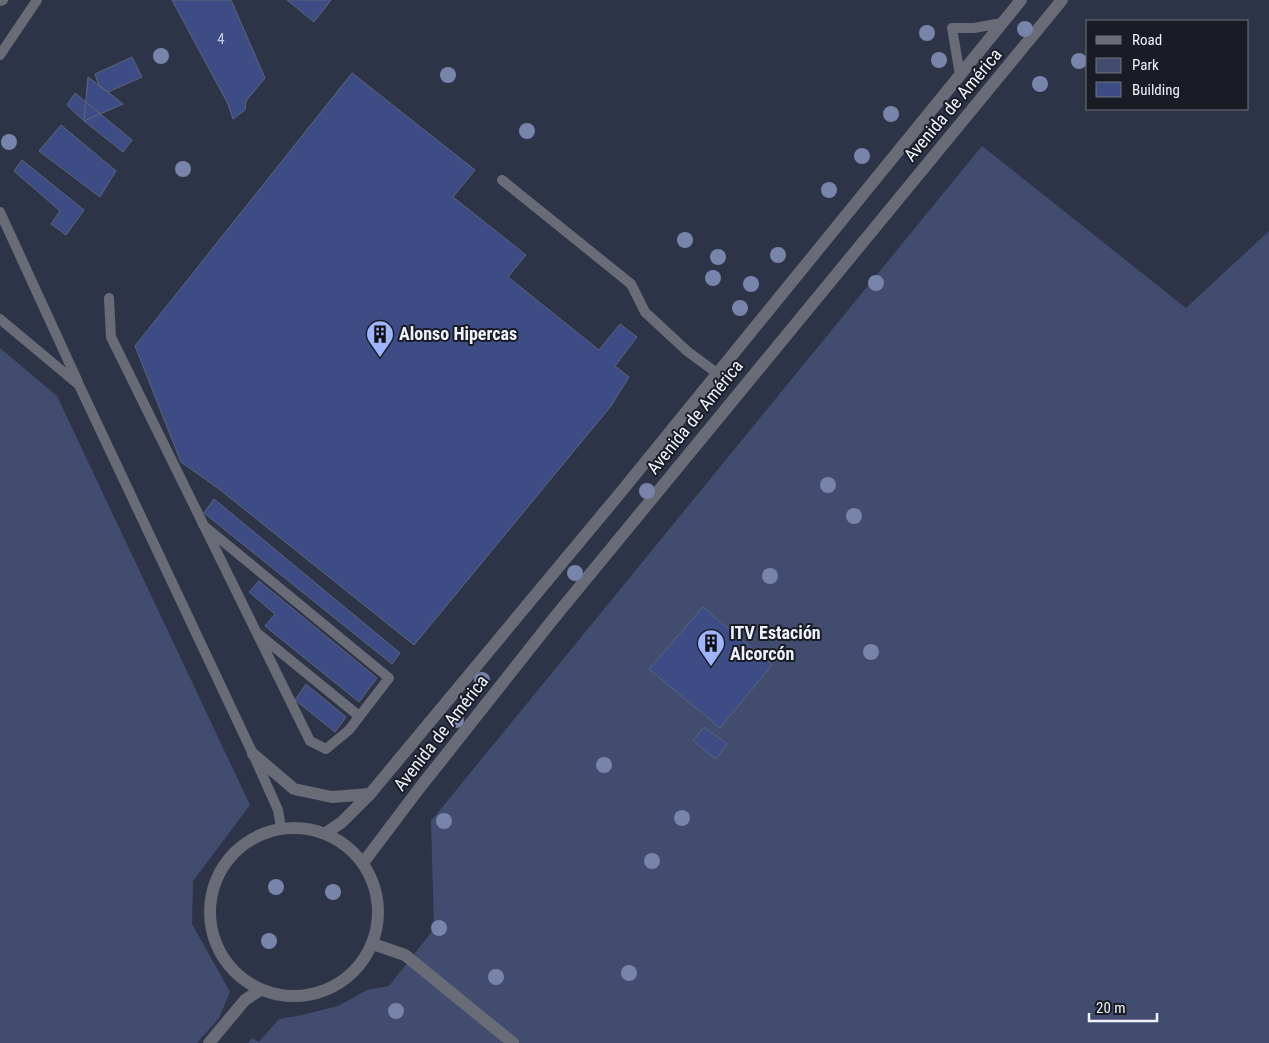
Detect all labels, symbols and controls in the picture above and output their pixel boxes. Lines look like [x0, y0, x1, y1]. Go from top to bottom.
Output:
legend [1086, 20, 1249, 110]
house number: 4 [217, 30, 225, 48]
text: Road [1132, 31, 1162, 49]
street label: Avenida de América [899, 44, 1006, 165]
text: Park [1132, 56, 1159, 74]
text: Building [1132, 81, 1180, 99]
building icon: Alonso Hipercas [365, 319, 395, 358]
place label: Alonso Hipercas [399, 323, 517, 344]
street label: Avenida de América [642, 355, 747, 478]
place label: ITV Estación Alcorcón [730, 622, 821, 664]
building icon: ITV Estación Alcorcón [696, 628, 726, 667]
street label: Avenida de América [389, 671, 492, 795]
scale bar [1089, 990, 1156, 1022]
text: 20 m [1096, 999, 1126, 1017]

